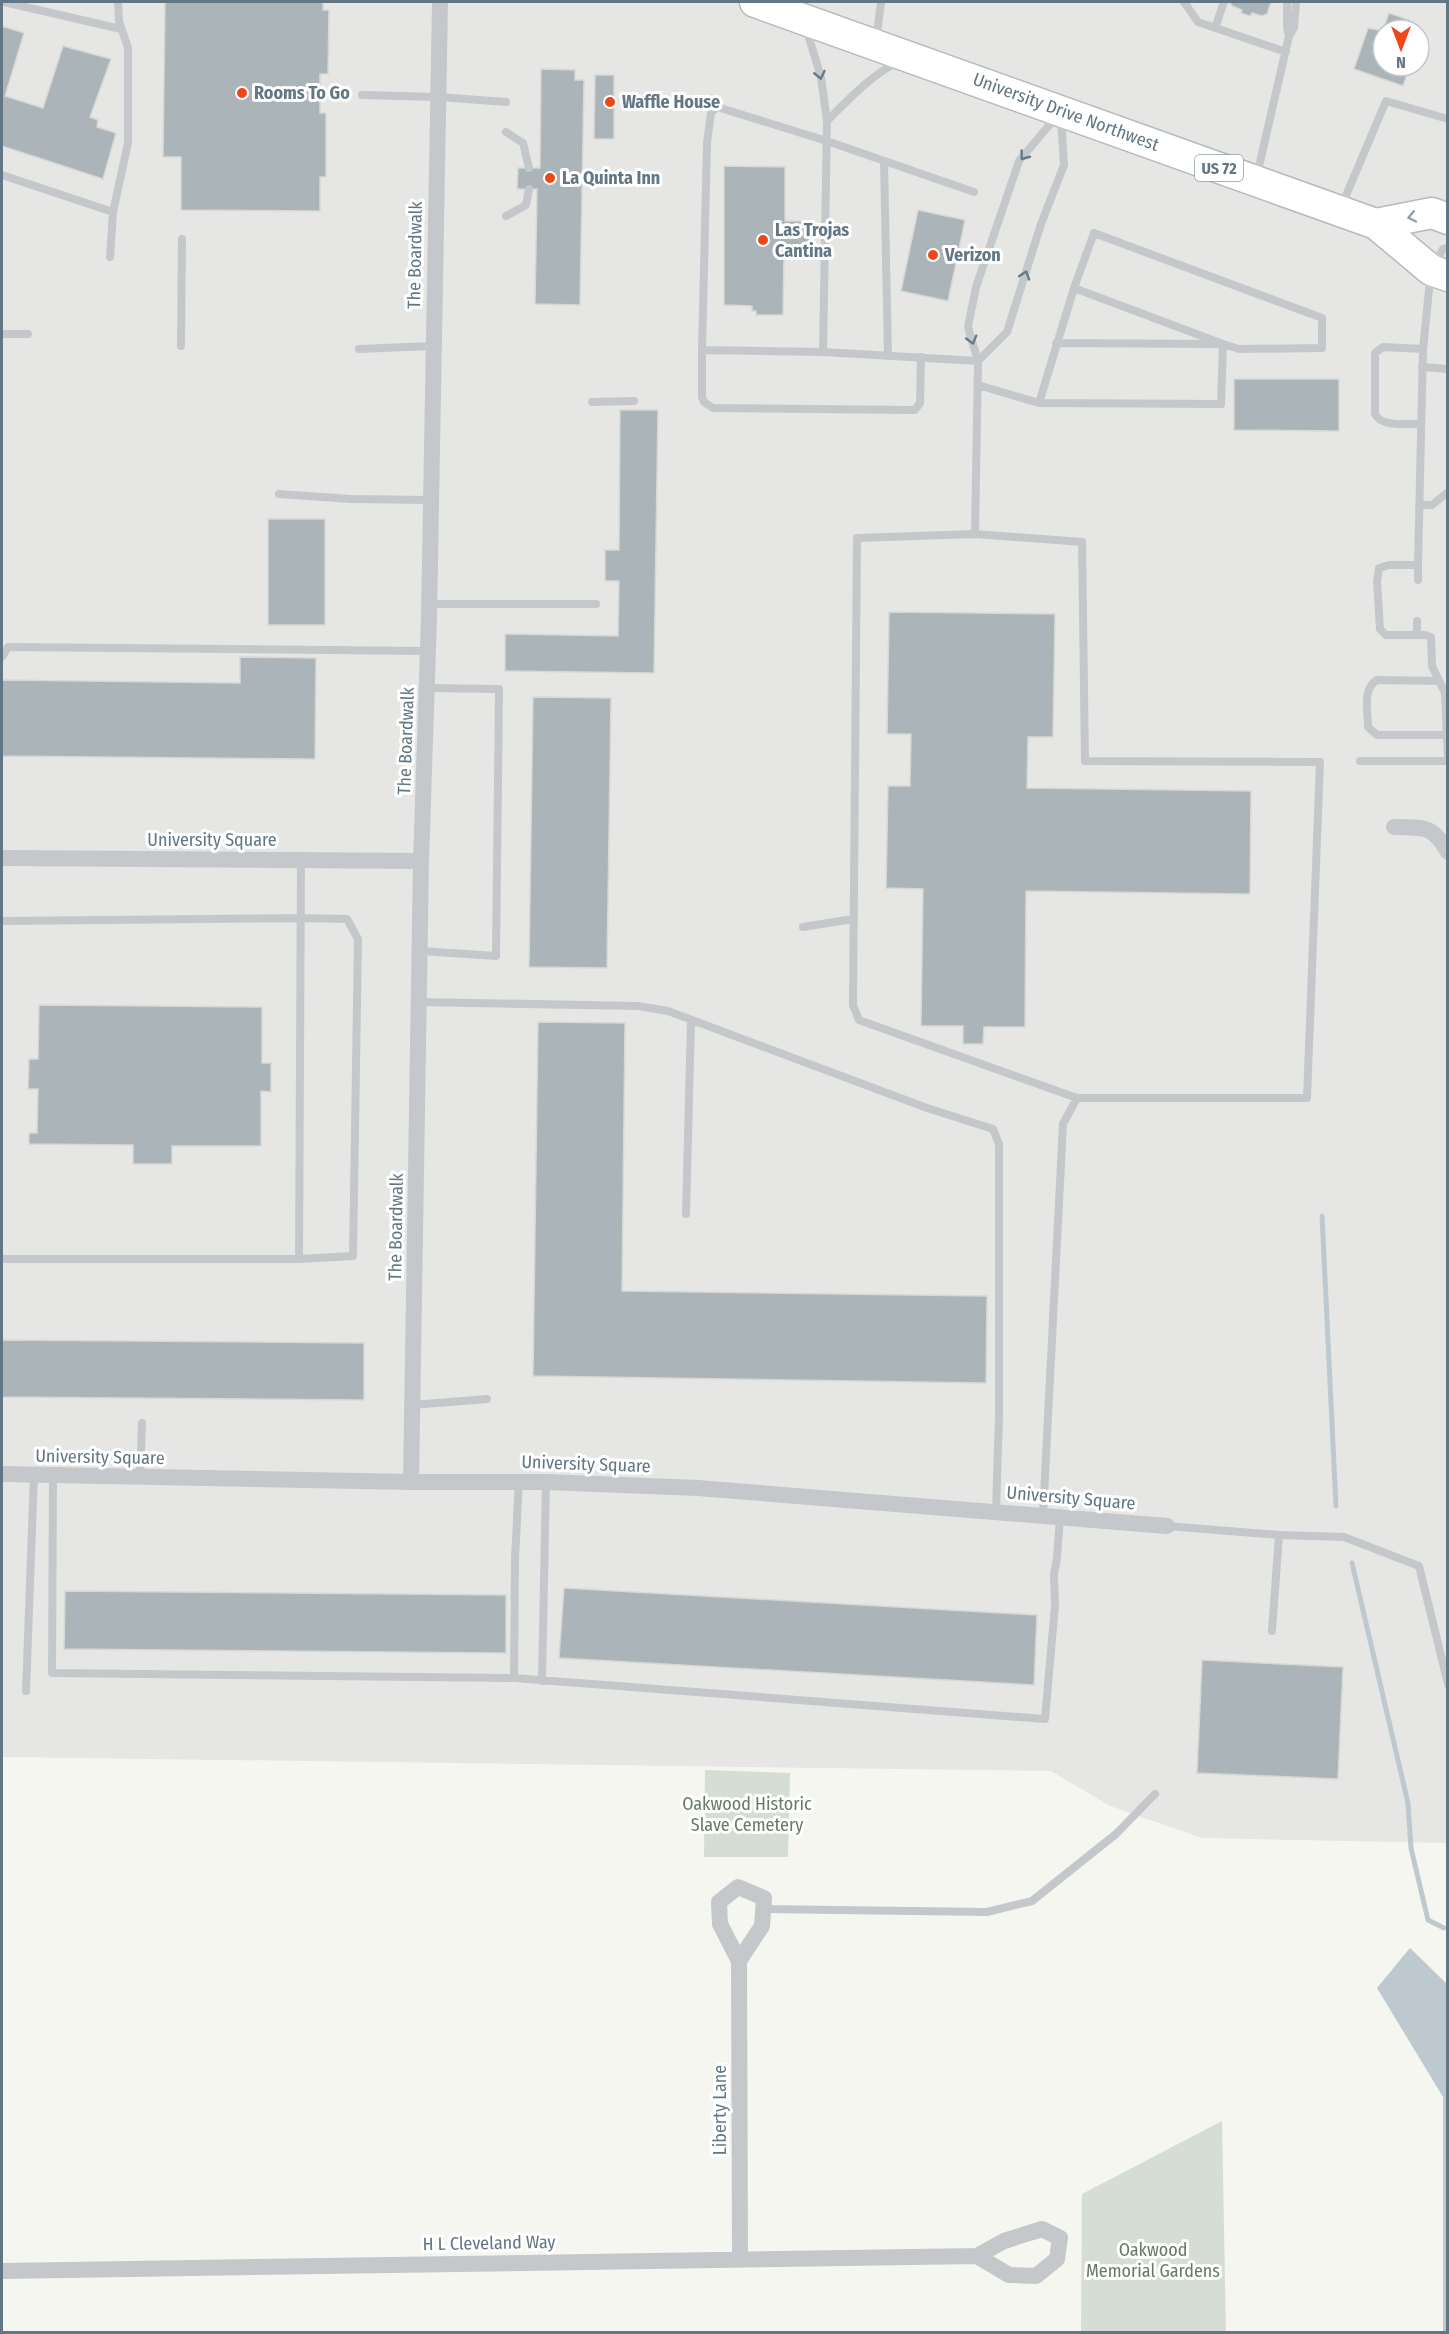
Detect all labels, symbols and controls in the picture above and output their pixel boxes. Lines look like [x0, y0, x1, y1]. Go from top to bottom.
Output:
north arrow [1371, 18, 1431, 78]
text: N [1396, 53, 1406, 72]
street label: University Drive Northwest [970, 68, 1162, 156]
one-way arrow [812, 70, 825, 80]
place label: Rooms To Go [254, 82, 350, 104]
marker: Rooms To Go [235, 86, 249, 100]
place label: Waffle House [622, 91, 720, 113]
marker: Waffle House [603, 95, 617, 109]
one-way arrow [1020, 149, 1031, 160]
road number: US 72 [1195, 155, 1243, 181]
place label: La Quinta Inn [562, 167, 660, 189]
marker: La Quinta Inn [543, 171, 557, 185]
street label: The Boardwalk [403, 200, 427, 309]
one-way arrow [1408, 210, 1418, 223]
place label: Las Trojas Cantina [775, 219, 849, 262]
marker: Las Trojas Cantina [756, 233, 770, 247]
place label: Verizon [944, 244, 1001, 266]
marker: Verizon [926, 248, 940, 262]
one-way arrow [1018, 270, 1030, 281]
one-way arrow [965, 334, 977, 345]
street label: The Boardwalk [393, 686, 419, 795]
street label: University Square [147, 829, 277, 851]
street label: The Boardwalk [384, 1172, 408, 1281]
street label: University Square [35, 1445, 165, 1469]
street label: University Square [521, 1451, 651, 1477]
street label: University Square [1006, 1481, 1136, 1515]
park label: Oakwood Historic Slave Cemetery [682, 1793, 812, 1836]
street label: Liberty Lane [709, 2065, 731, 2155]
street label: H L Cleveland Way [422, 2231, 556, 2255]
park label: Oakwood Memorial Gardens [1086, 2239, 1220, 2282]

